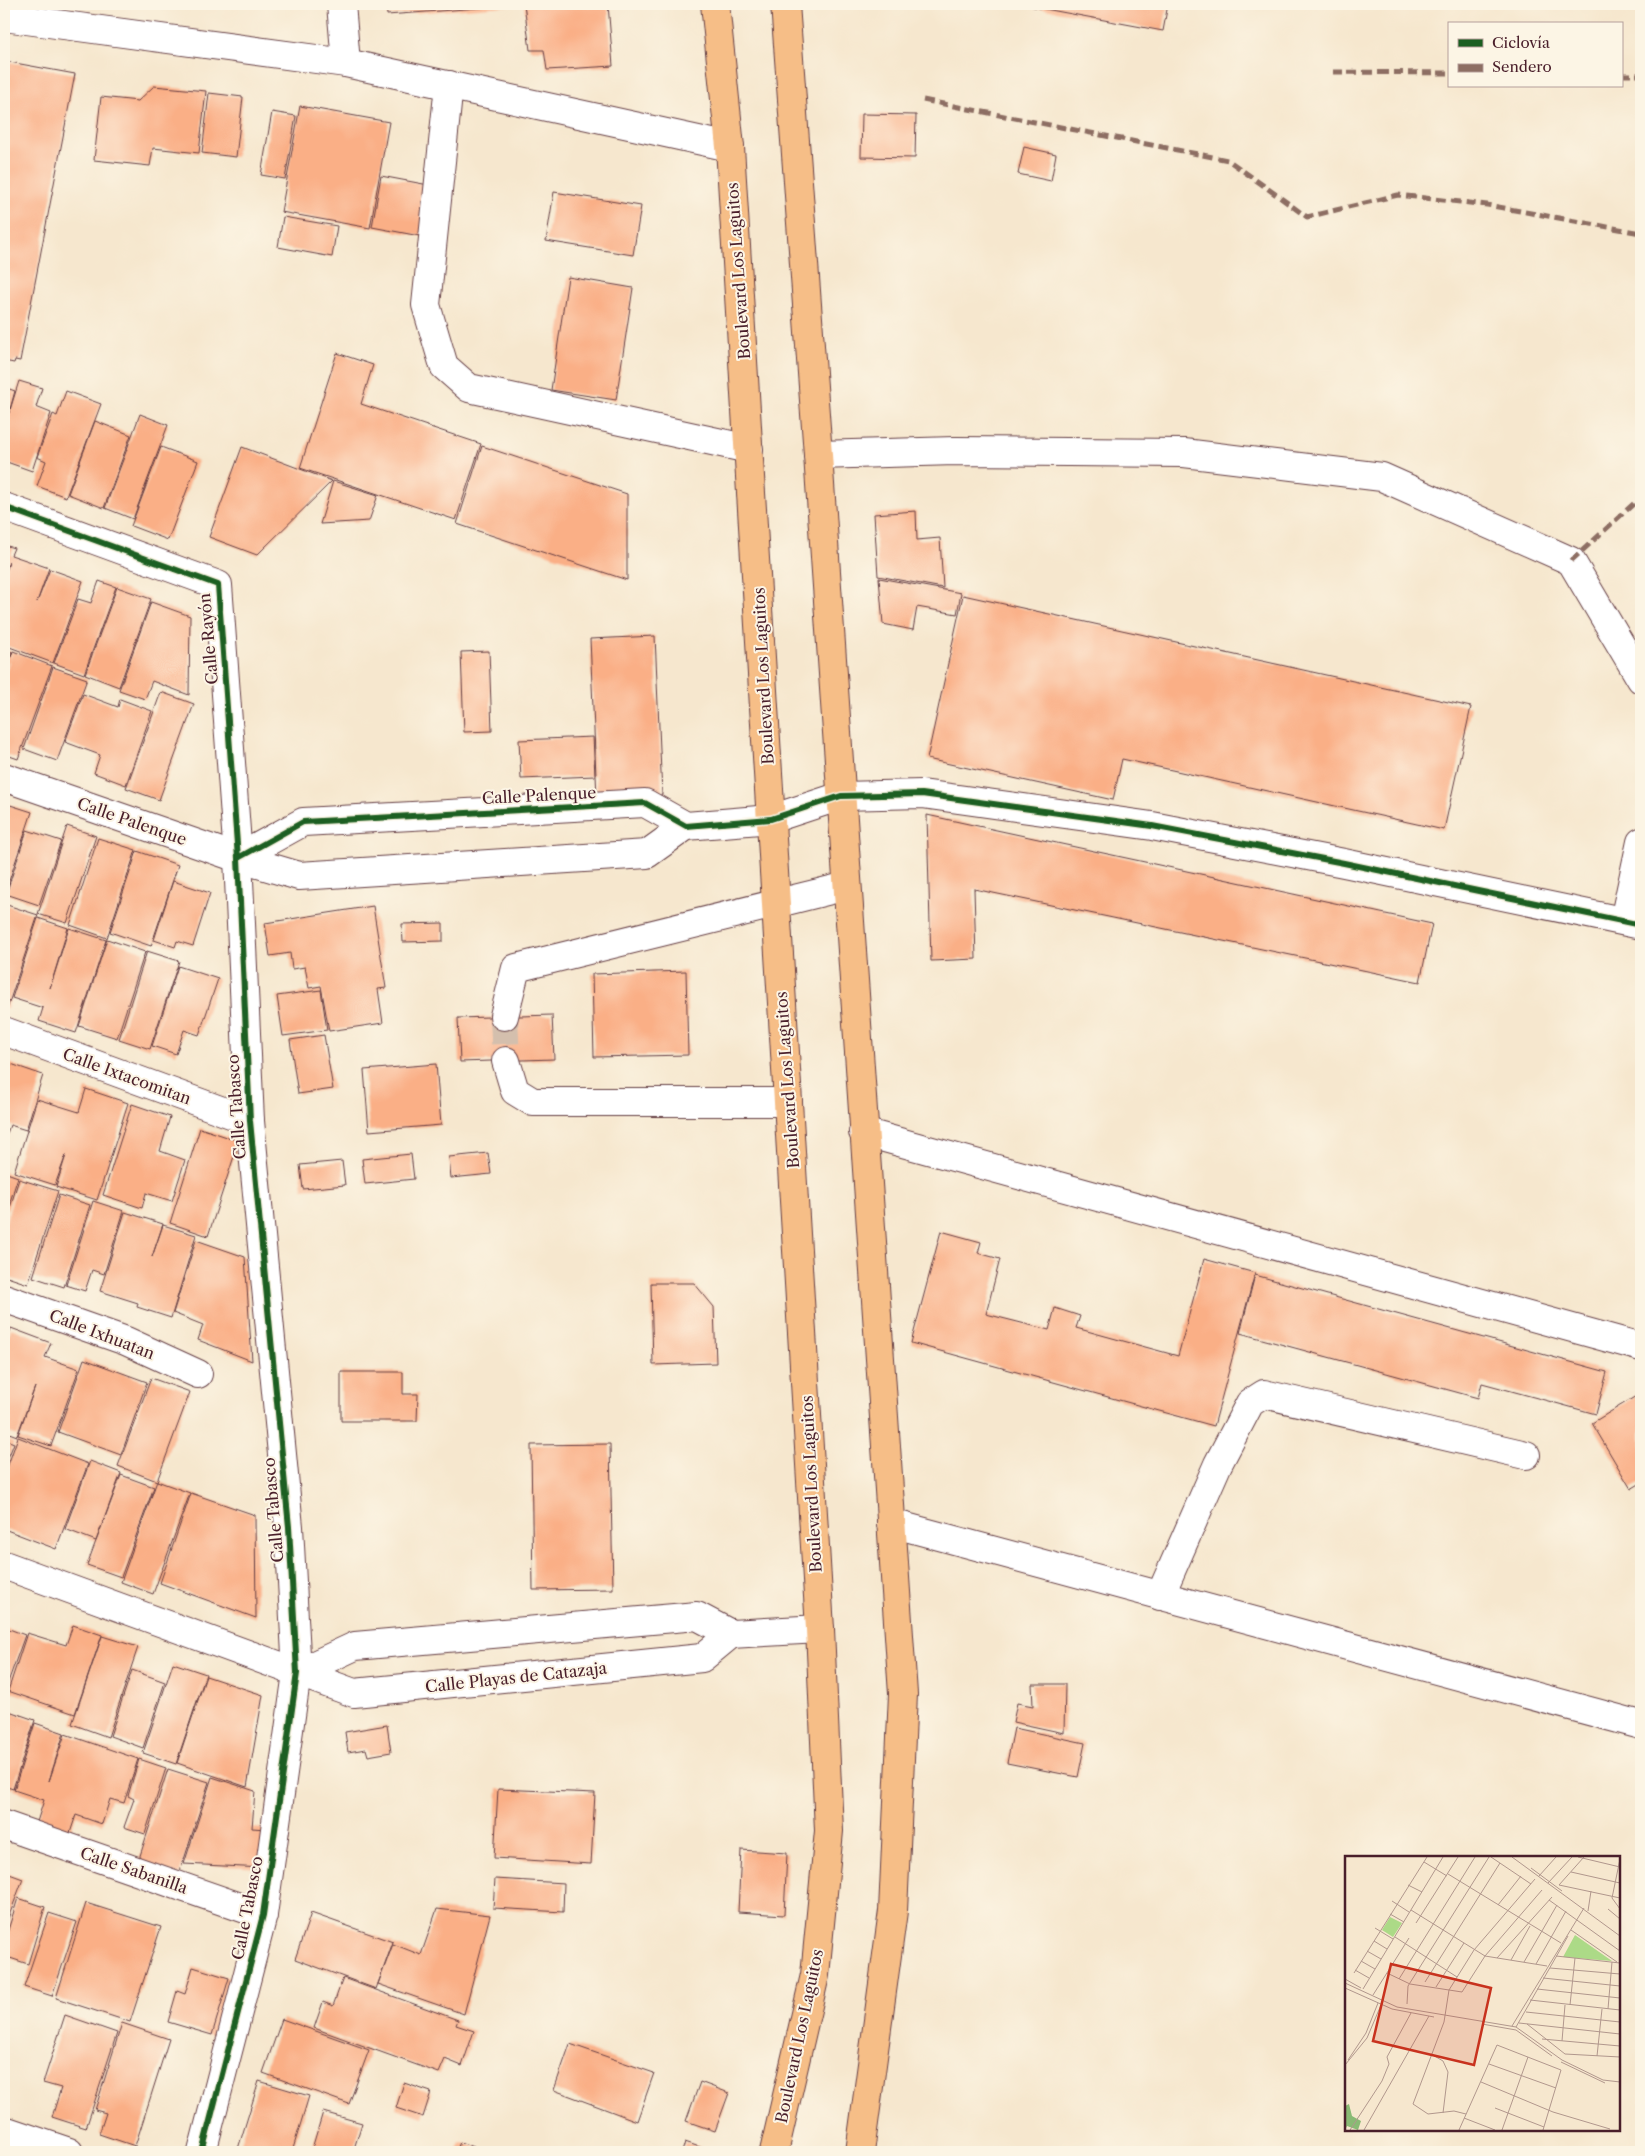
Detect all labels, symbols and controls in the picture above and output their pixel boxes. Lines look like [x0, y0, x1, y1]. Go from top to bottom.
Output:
legend [1448, 22, 1622, 88]
text: Ciclovía [1492, 33, 1550, 52]
text: Sendero [1492, 57, 1552, 76]
street label: Boulevard Los Laguitos [722, 182, 754, 360]
street label: Boulevard Los Laguitos [748, 587, 778, 765]
street label: Calle Rayón [194, 593, 222, 685]
street label: Calle Palenque [481, 782, 597, 808]
street label: Calle Palenque [75, 793, 189, 849]
street label: Boulevard Los Laguitos [771, 991, 803, 1169]
street label: Calle Ixtacomitan [60, 1044, 194, 1108]
street label: Calle Tabasco [222, 1054, 250, 1160]
street label: Calle Ixhuatan [46, 1305, 158, 1363]
street label: Boulevard Los Laguitos [796, 1395, 826, 1573]
street label: Calle Tabasco [258, 1457, 288, 1563]
street label: Calle Playas de Catazaja [424, 1657, 608, 1696]
street label: Calle Sabanilla [78, 1842, 191, 1898]
street label: Calle Tabasco [227, 1854, 267, 1962]
inset map [1345, 1856, 1620, 2131]
street label: Boulevard Los Laguitos [771, 1947, 827, 2125]

